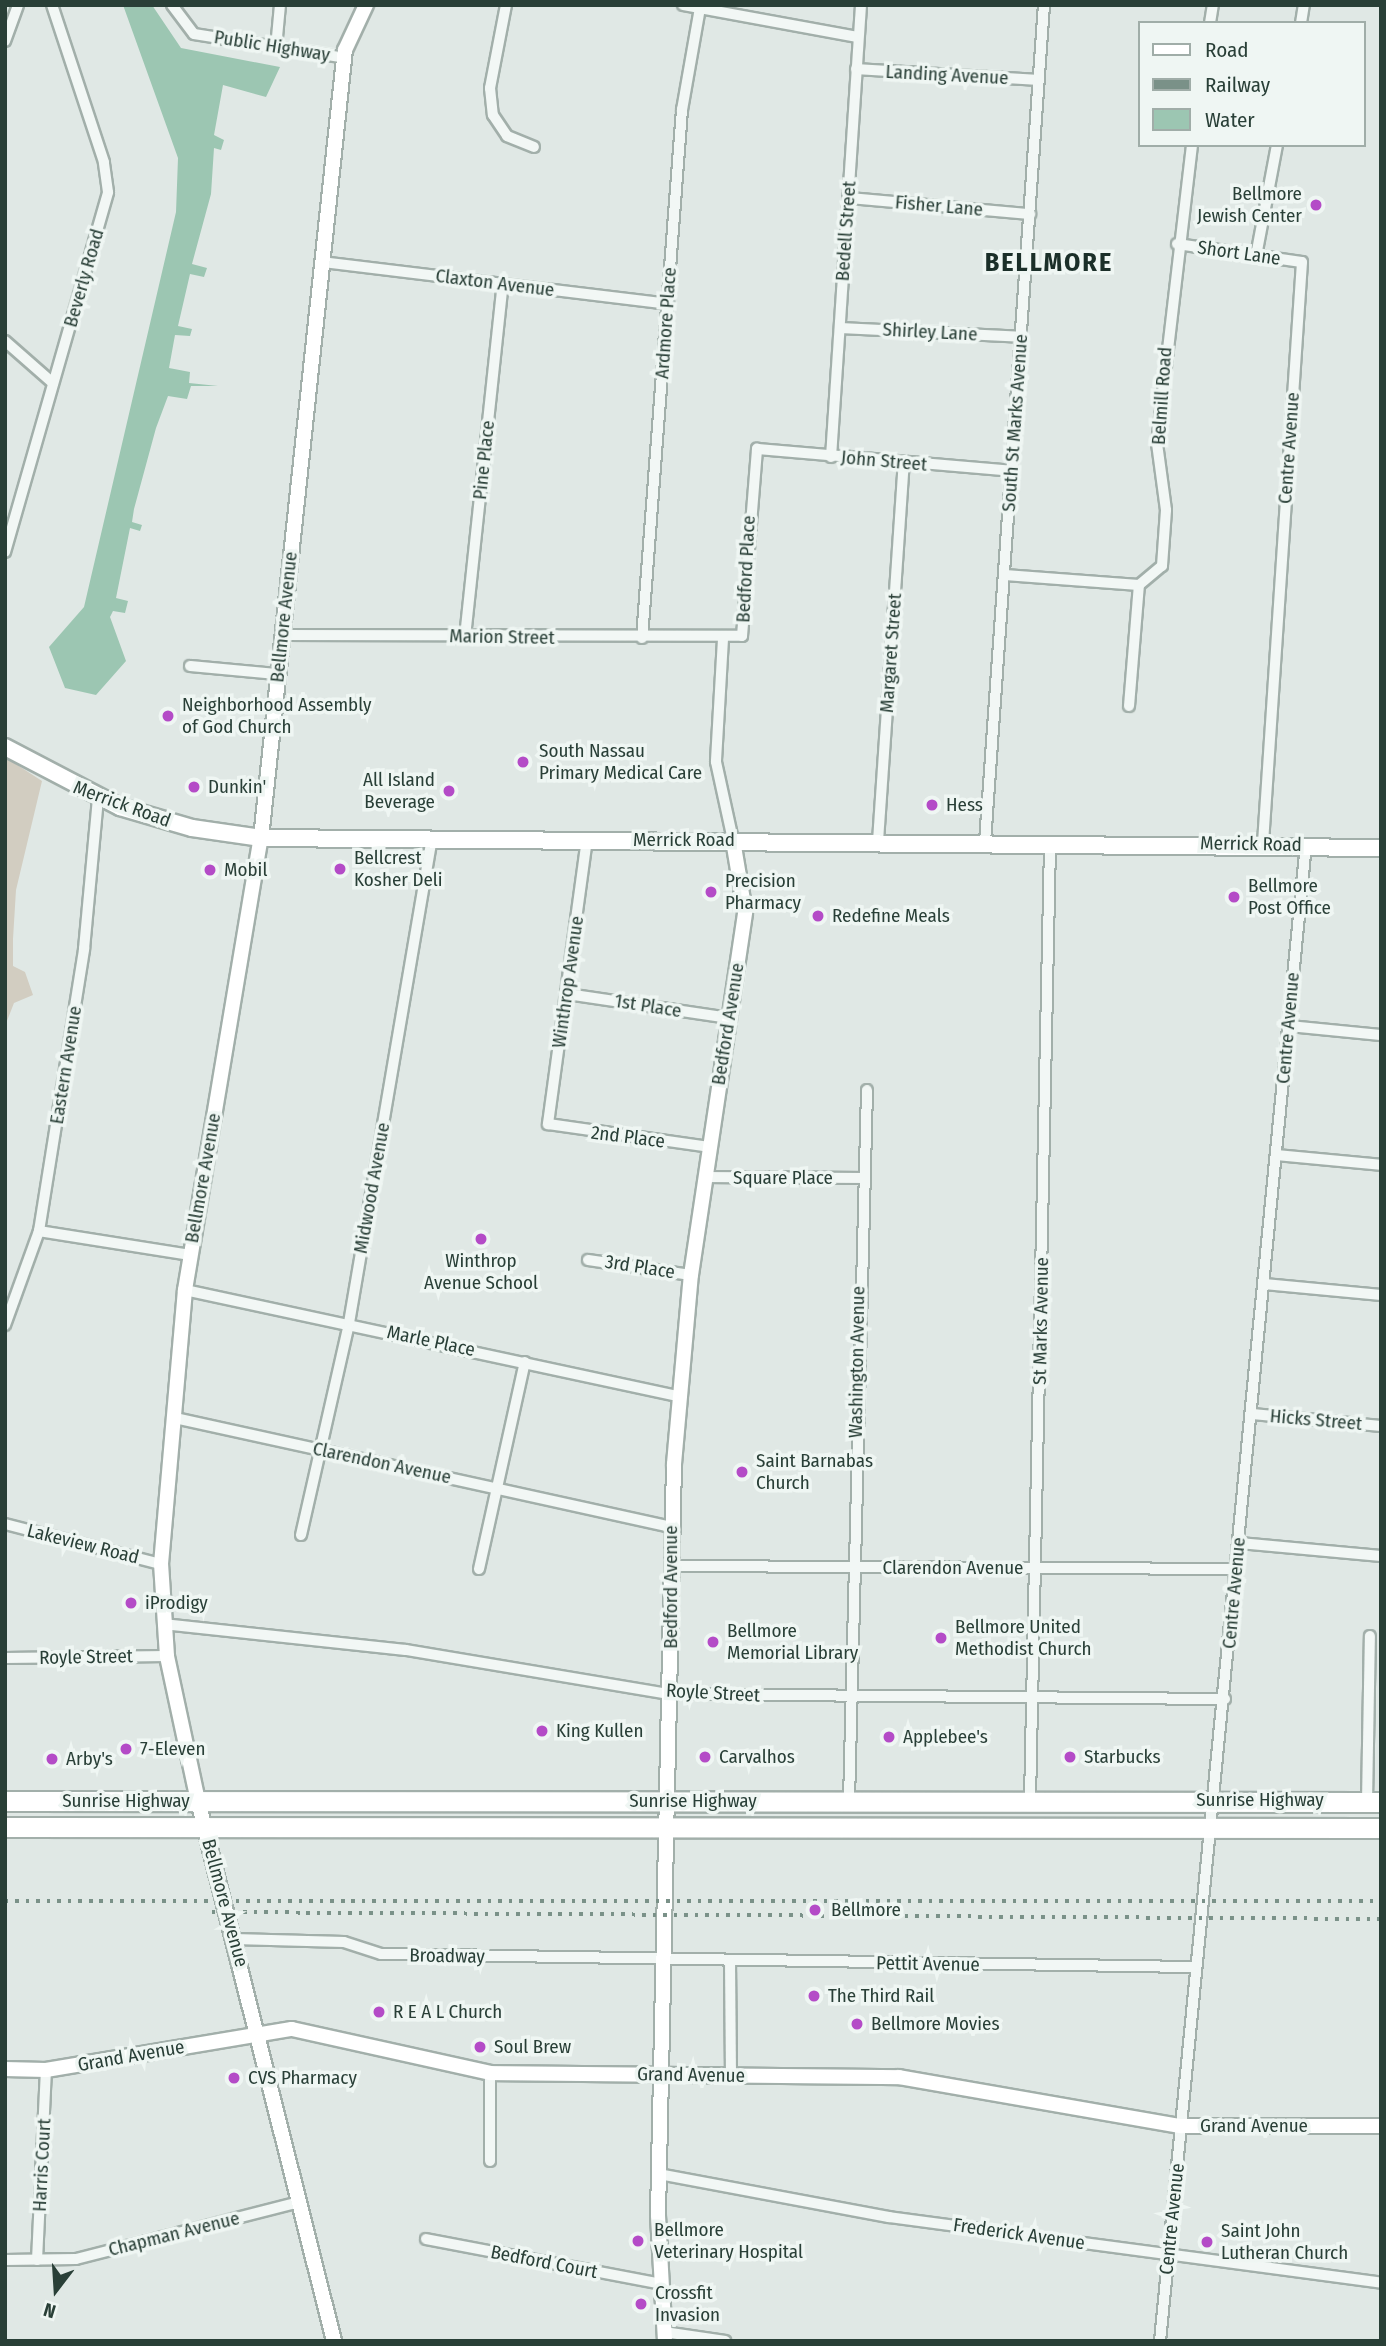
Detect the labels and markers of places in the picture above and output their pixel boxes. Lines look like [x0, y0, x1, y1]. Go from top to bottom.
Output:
place label: Bellmore Jewish Center [1197, 183, 1302, 227]
marker: Bellmore Jewish Center [1308, 197, 1324, 213]
place label: Neighborhood Assembly of God Church [182, 694, 371, 738]
marker: Neighborhood Assembly of God Church [160, 708, 176, 724]
place label: South Nassau Primary Medical Care [539, 740, 702, 784]
marker: South Nassau Primary Medical Care [513, 752, 533, 772]
place label: All Island Beverage [363, 769, 435, 813]
place label: Dunkin' [208, 776, 266, 798]
marker: Dunkin' [186, 779, 202, 795]
marker: All Island Beverage [441, 783, 457, 799]
place label: Hess [946, 794, 983, 816]
marker: Hess [924, 797, 940, 813]
place label: Bellcrest Kosher Deli [354, 847, 443, 891]
place label: Mobil [224, 859, 267, 881]
marker: Bellcrest Kosher Deli [332, 861, 348, 877]
marker: Mobil [202, 862, 218, 878]
place label: Precision Pharmacy [725, 870, 801, 914]
place label: Bellmore Post Office [1248, 875, 1331, 919]
marker: Precision Pharmacy [703, 884, 719, 900]
marker: Bellmore Post Office [1226, 889, 1242, 905]
place label: Redefine Meals [832, 905, 950, 927]
marker: Redefine Meals [810, 908, 826, 924]
marker: Winthrop Avenue School [473, 1231, 489, 1247]
place label: Winthrop Avenue School [424, 1250, 538, 1294]
place label: Saint Barnabas Church [756, 1450, 873, 1494]
marker: Saint Barnabas Church [734, 1464, 750, 1480]
place label: iProdigy [145, 1592, 208, 1614]
marker: iProdigy [123, 1595, 139, 1611]
place label: Bellmore United Methodist Church [955, 1616, 1092, 1660]
place label: Bellmore Memorial Library [727, 1620, 858, 1664]
marker: Bellmore United Methodist Church [933, 1630, 949, 1646]
marker: Bellmore Memorial Library [705, 1634, 721, 1650]
place label: King Kullen [556, 1720, 643, 1742]
marker: King Kullen [534, 1723, 550, 1739]
place label: Applebee's [903, 1726, 988, 1748]
marker: Applebee's [881, 1729, 897, 1745]
place label: 7-Eleven [140, 1738, 205, 1760]
marker: 7-Eleven [118, 1741, 134, 1757]
place label: Carvalhos [719, 1746, 795, 1768]
place label: Starbucks [1084, 1746, 1160, 1768]
place label: Arby's [66, 1748, 113, 1770]
marker: Carvalhos [697, 1749, 713, 1765]
marker: Starbucks [1062, 1749, 1078, 1765]
marker: Arby's [44, 1751, 60, 1767]
place label: Bellmore [831, 1899, 901, 1921]
marker: Bellmore [805, 1900, 825, 1920]
place label: The Third Rail [828, 1985, 934, 2007]
marker: The Third Rail [806, 1988, 822, 2004]
place label: R E A L Church [393, 2001, 502, 2023]
marker: R E A L Church [371, 2004, 387, 2020]
place label: Bellmore Movies [871, 2013, 1000, 2035]
marker: Bellmore Movies [849, 2016, 865, 2032]
place label: Soul Brew [494, 2036, 571, 2058]
marker: Soul Brew [472, 2039, 488, 2055]
place label: CVS Pharmacy [248, 2067, 357, 2089]
marker: CVS Pharmacy [226, 2070, 242, 2086]
place label: Bellmore Veterinary Hospital [654, 2219, 803, 2263]
place label: Saint John Lutheran Church [1221, 2220, 1348, 2264]
marker: Bellmore Veterinary Hospital [628, 2231, 648, 2251]
marker: Saint John Lutheran Church [1199, 2234, 1215, 2250]
place label: Crossfit Invasion [655, 2282, 720, 2326]
marker: Crossfit Invasion [633, 2296, 649, 2312]

